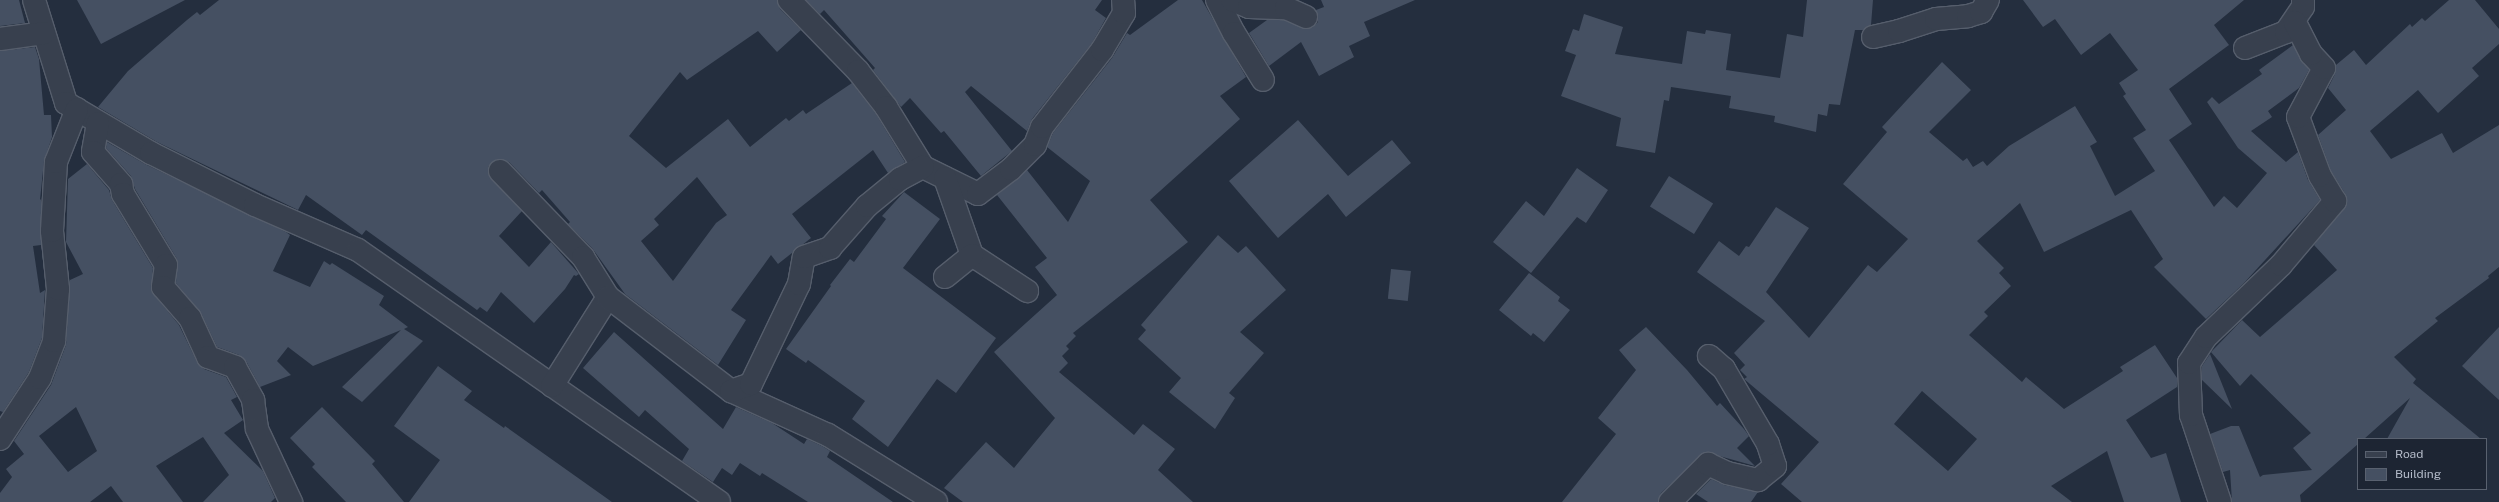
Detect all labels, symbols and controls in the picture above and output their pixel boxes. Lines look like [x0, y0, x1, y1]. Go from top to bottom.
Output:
legend [2357, 438, 2487, 490]
text: Road [2395, 447, 2423, 461]
text: Building [2395, 467, 2441, 481]

